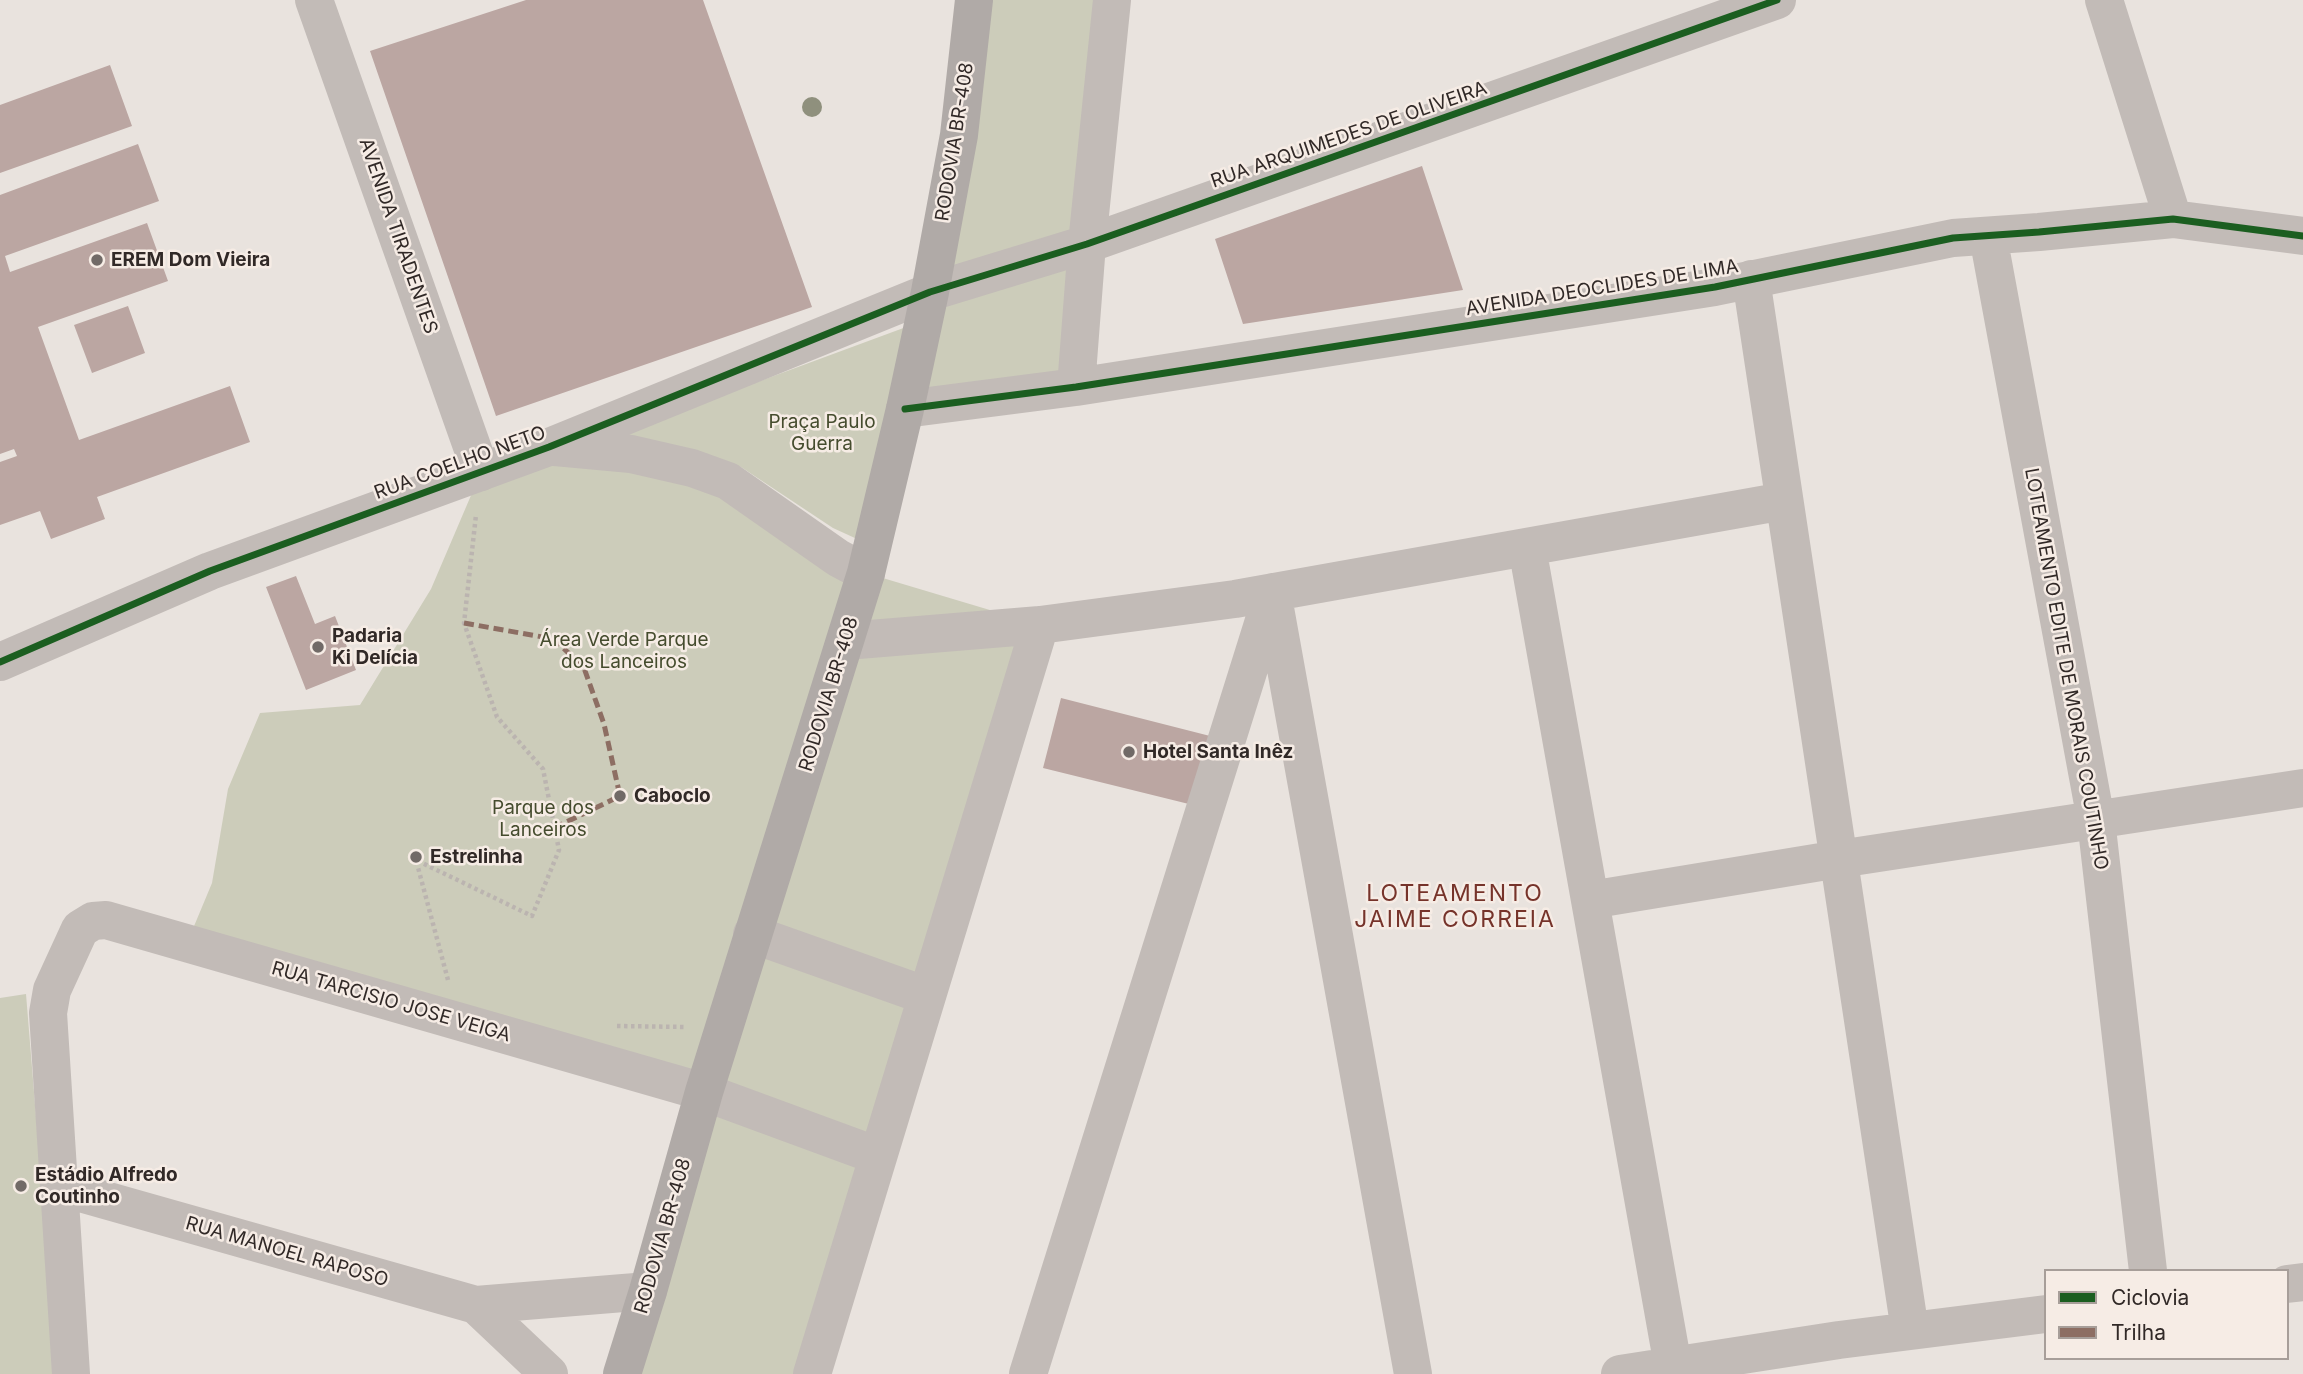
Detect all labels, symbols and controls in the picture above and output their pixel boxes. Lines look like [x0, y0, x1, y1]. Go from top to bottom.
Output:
street label: RODOVIA BR-408 [931, 61, 979, 223]
street label: RUA ARQUIMEDES DE OLIVEIRA [1208, 77, 1490, 193]
street label: AVENIDA TIRADENTES [354, 135, 442, 337]
place label: EREM Dom Vieira [111, 249, 270, 271]
marker: EREM Dom Vieira [89, 252, 105, 268]
street label: AVENIDA DEOCLIDES DE LIMA [1464, 255, 1740, 321]
park label: Praça Paulo Guerra [768, 411, 876, 455]
street label: RUA COELHO NETO [371, 421, 549, 505]
street label: LOTEAMENTO EDITE DE MORAIS COUTINHO [2019, 466, 2113, 872]
street label: RODOVIA BR-408 [795, 614, 863, 774]
place label: Padaria Ki Delícia [332, 625, 418, 669]
park label: Área Verde Parque dos Lanceiros [540, 629, 708, 673]
marker: Padaria Ki Delícia [310, 639, 326, 655]
place label: Hotel Santa Inêz [1143, 741, 1293, 763]
marker: Hotel Santa Inêz [1121, 744, 1137, 760]
place label: Caboclo [634, 785, 711, 807]
marker: Caboclo [612, 788, 628, 804]
park label: Parque dos Lanceiros [492, 797, 594, 841]
place label: Estrelinha [430, 846, 523, 868]
marker: Estrelinha [408, 849, 424, 865]
district label: LOTEAMENTO JAIME CORREIA [1356, 880, 1554, 934]
street label: RUA TARCISIO JOSE VEIGA [269, 957, 513, 1047]
street label: RODOVIA BR-408 [630, 1156, 696, 1316]
place label: Estádio Alfredo Coutinho [35, 1164, 178, 1208]
marker: Estádio Alfredo Coutinho [13, 1178, 29, 1194]
street label: RUA MANOEL RAPOSO [183, 1212, 391, 1292]
legend [2044, 1269, 2289, 1360]
text: Ciclovia [2111, 1285, 2189, 1310]
text: Trilha [2111, 1320, 2166, 1345]

